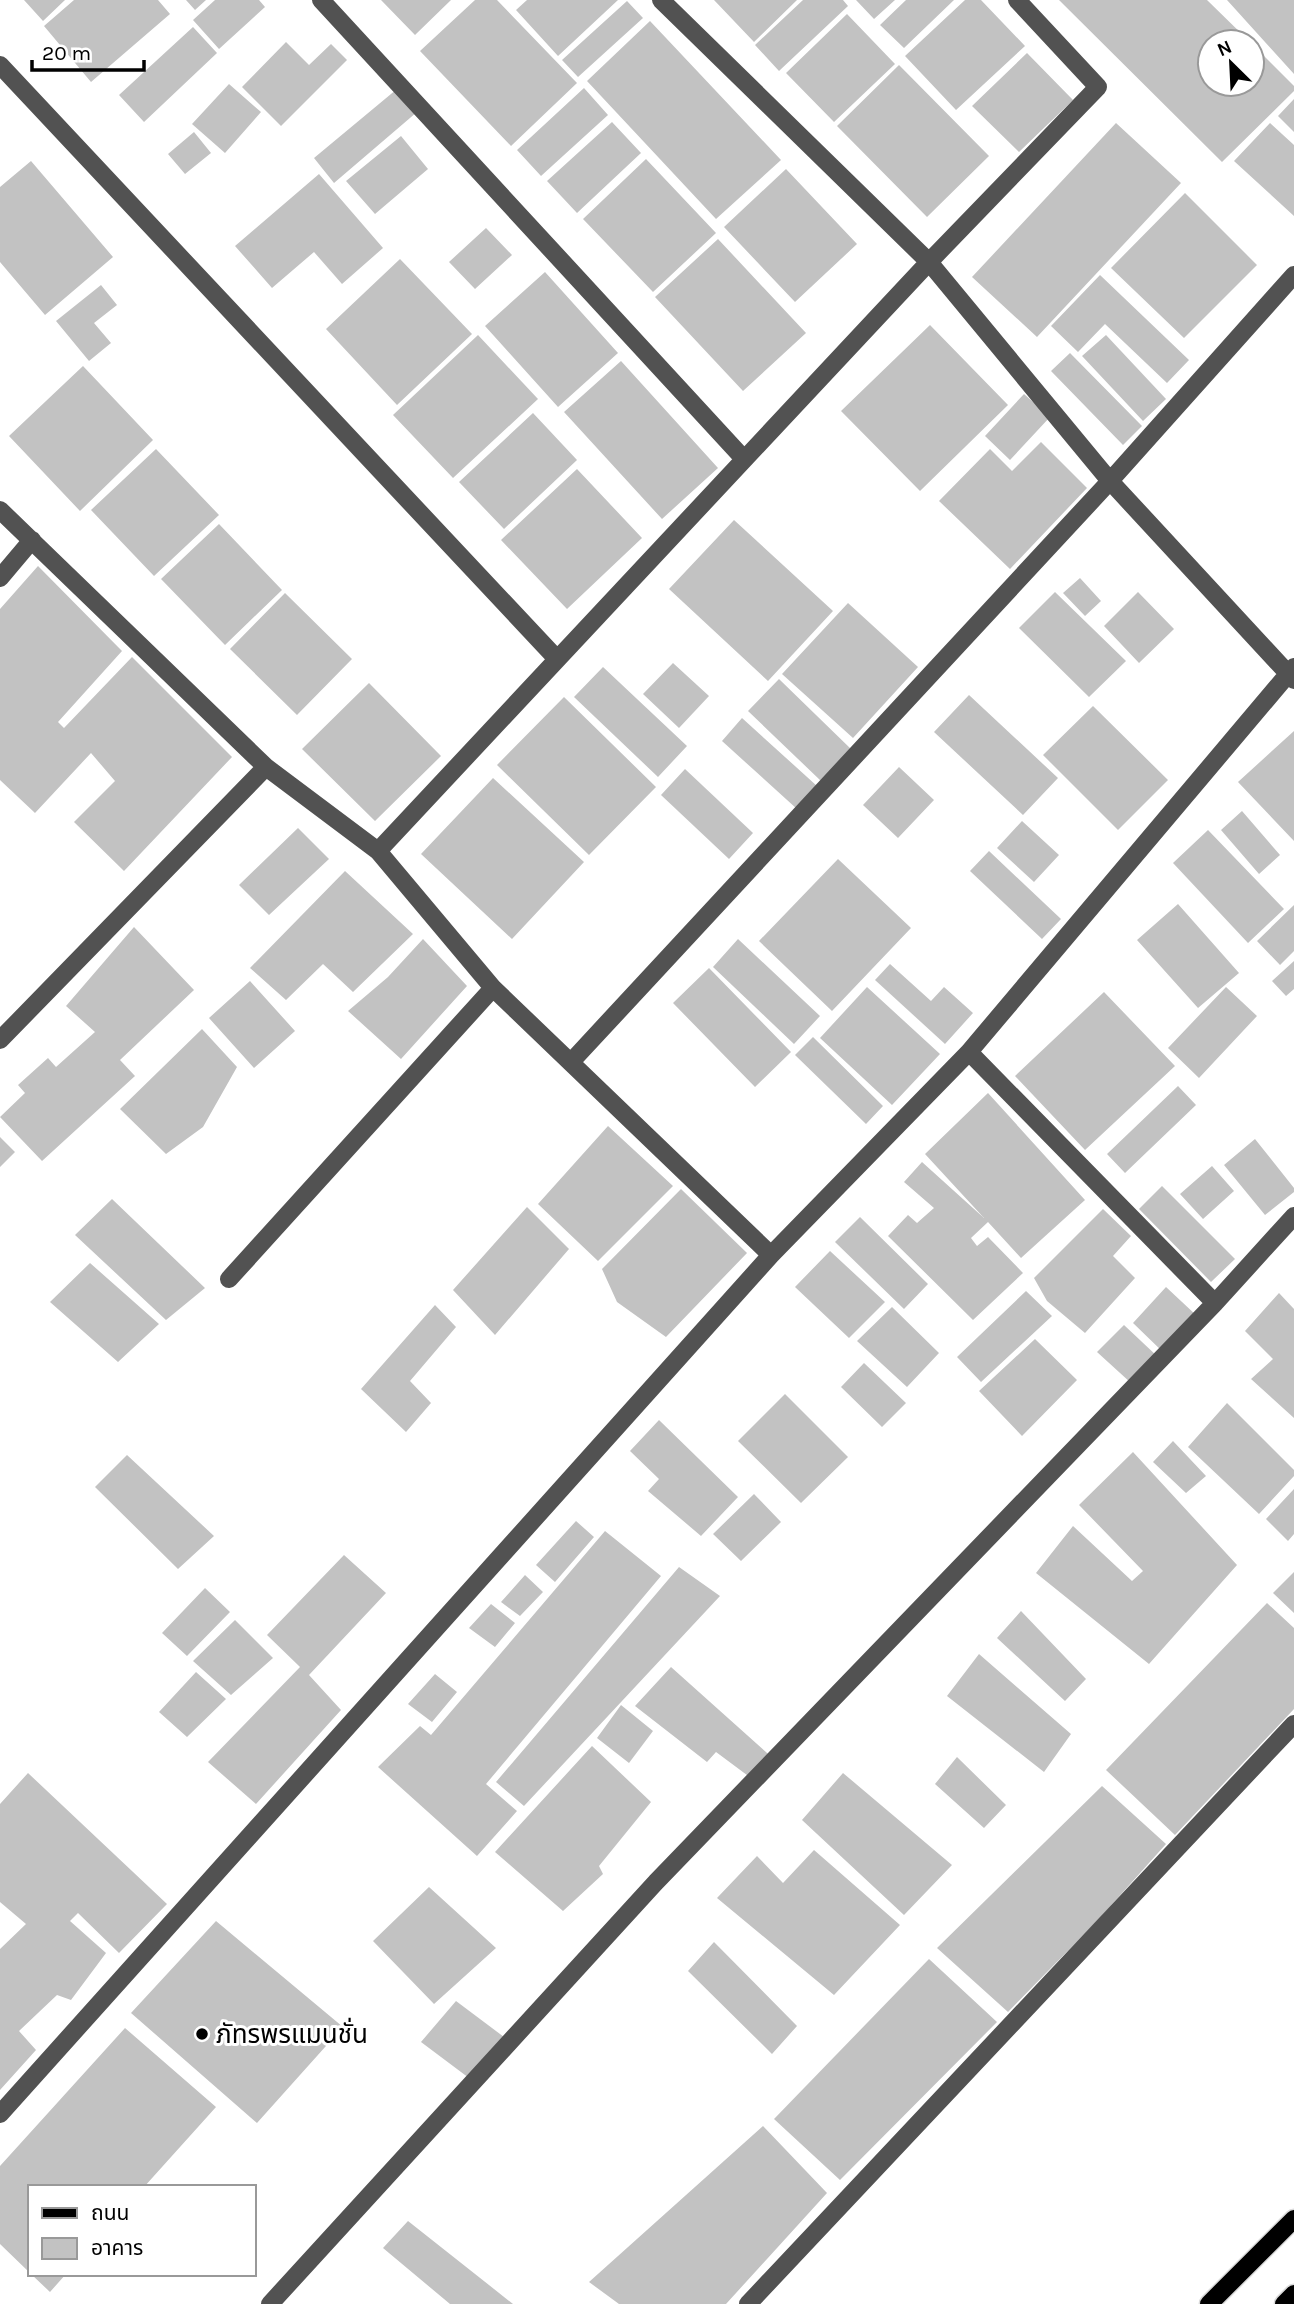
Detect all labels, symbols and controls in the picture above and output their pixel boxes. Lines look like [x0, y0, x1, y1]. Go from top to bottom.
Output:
scale bar [32, 28, 144, 72]
north arrow [1196, 28, 1266, 98]
text: N [1214, 36, 1235, 61]
text: 20 m [42, 41, 91, 65]
place label: ภัทรพรแมนชั่น [216, 2017, 368, 2050]
marker: ภัทรพรแมนชั่น [194, 2026, 210, 2042]
legend [28, 2185, 256, 2276]
text: ถนน [91, 2201, 129, 2225]
text: อาคาร [91, 2236, 143, 2260]

